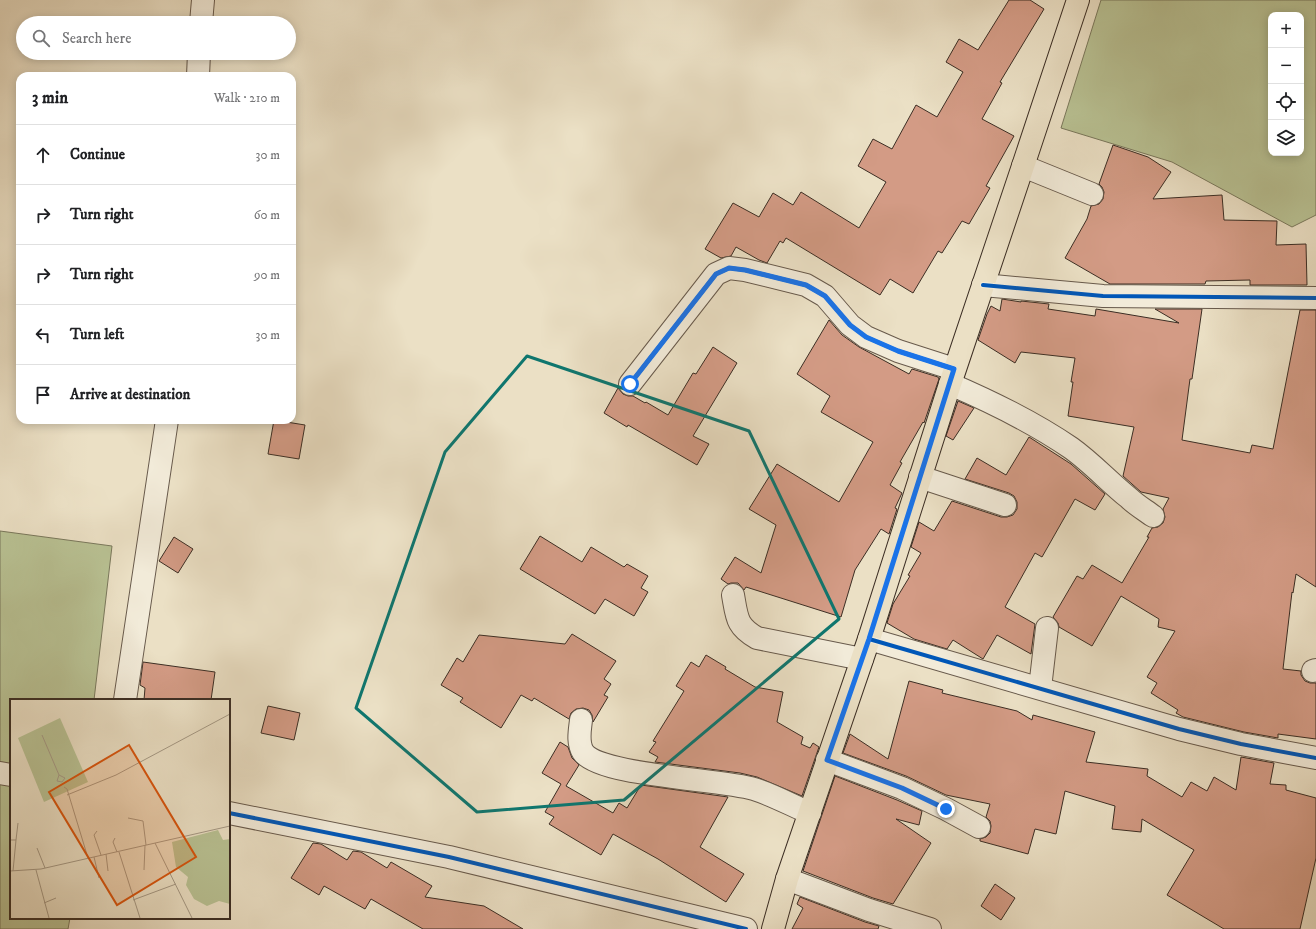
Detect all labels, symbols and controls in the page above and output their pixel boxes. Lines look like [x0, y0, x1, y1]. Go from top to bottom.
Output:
map controls [1268, 12, 1304, 156]
button: + [1268, 12, 1304, 48]
search box [16, 16, 296, 60]
icon: search [30, 27, 52, 49]
text: Search here [62, 29, 131, 48]
button: − [1268, 48, 1304, 84]
button: locate [1268, 84, 1304, 120]
text: 3 min [32, 87, 68, 109]
text: Walk · 210 m [214, 90, 280, 106]
button: layers [1268, 120, 1304, 156]
icon: ahead [32, 144, 54, 166]
text: Continue [70, 145, 125, 164]
text: 30 m [256, 147, 280, 163]
icon: right [32, 204, 54, 226]
text: Turn right [70, 205, 133, 224]
text: 60 m [254, 207, 280, 223]
icon: right [32, 264, 54, 286]
text: Turn right [70, 265, 133, 284]
text: 90 m [254, 267, 280, 283]
icon: left [32, 324, 54, 346]
text: Turn left [70, 325, 124, 344]
text: 30 m [256, 327, 280, 343]
route start [621, 375, 639, 393]
icon: arrive [32, 384, 54, 406]
text: Arrive at destination [70, 385, 190, 404]
inset map [10, 699, 230, 919]
route end [937, 800, 955, 818]

